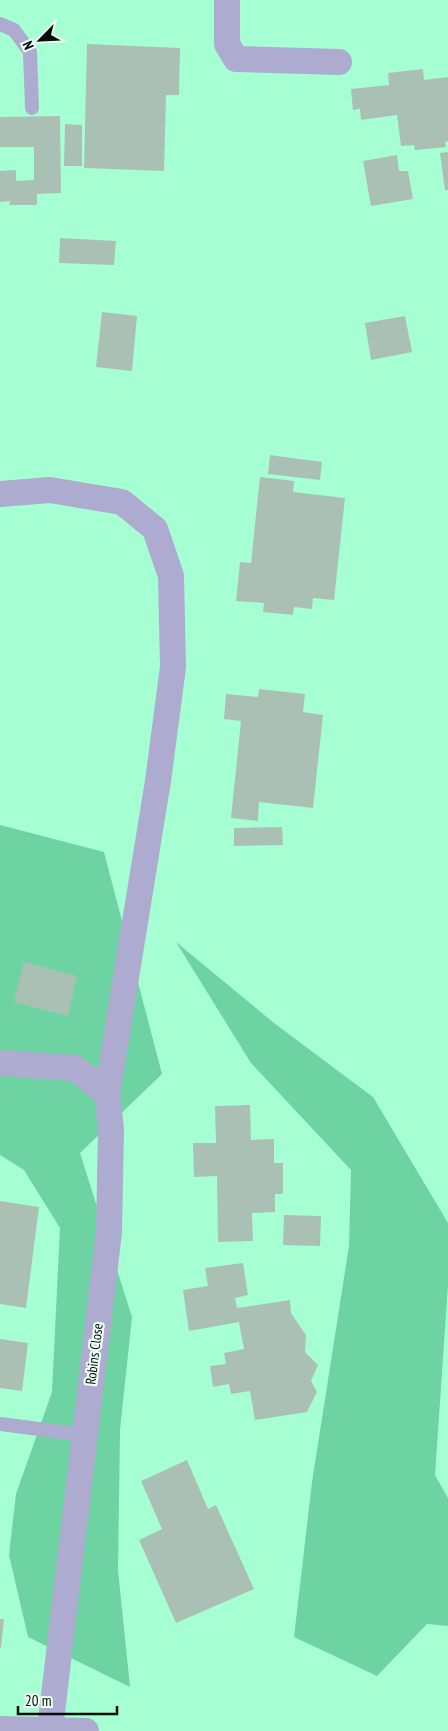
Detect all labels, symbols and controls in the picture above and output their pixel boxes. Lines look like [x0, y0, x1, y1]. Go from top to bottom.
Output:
north arrow [15, 15, 65, 65]
text: N [18, 38, 38, 52]
street label: Robins Close [81, 1322, 107, 1386]
scale bar [18, 1684, 116, 1716]
text: 20 m [25, 1691, 51, 1710]

